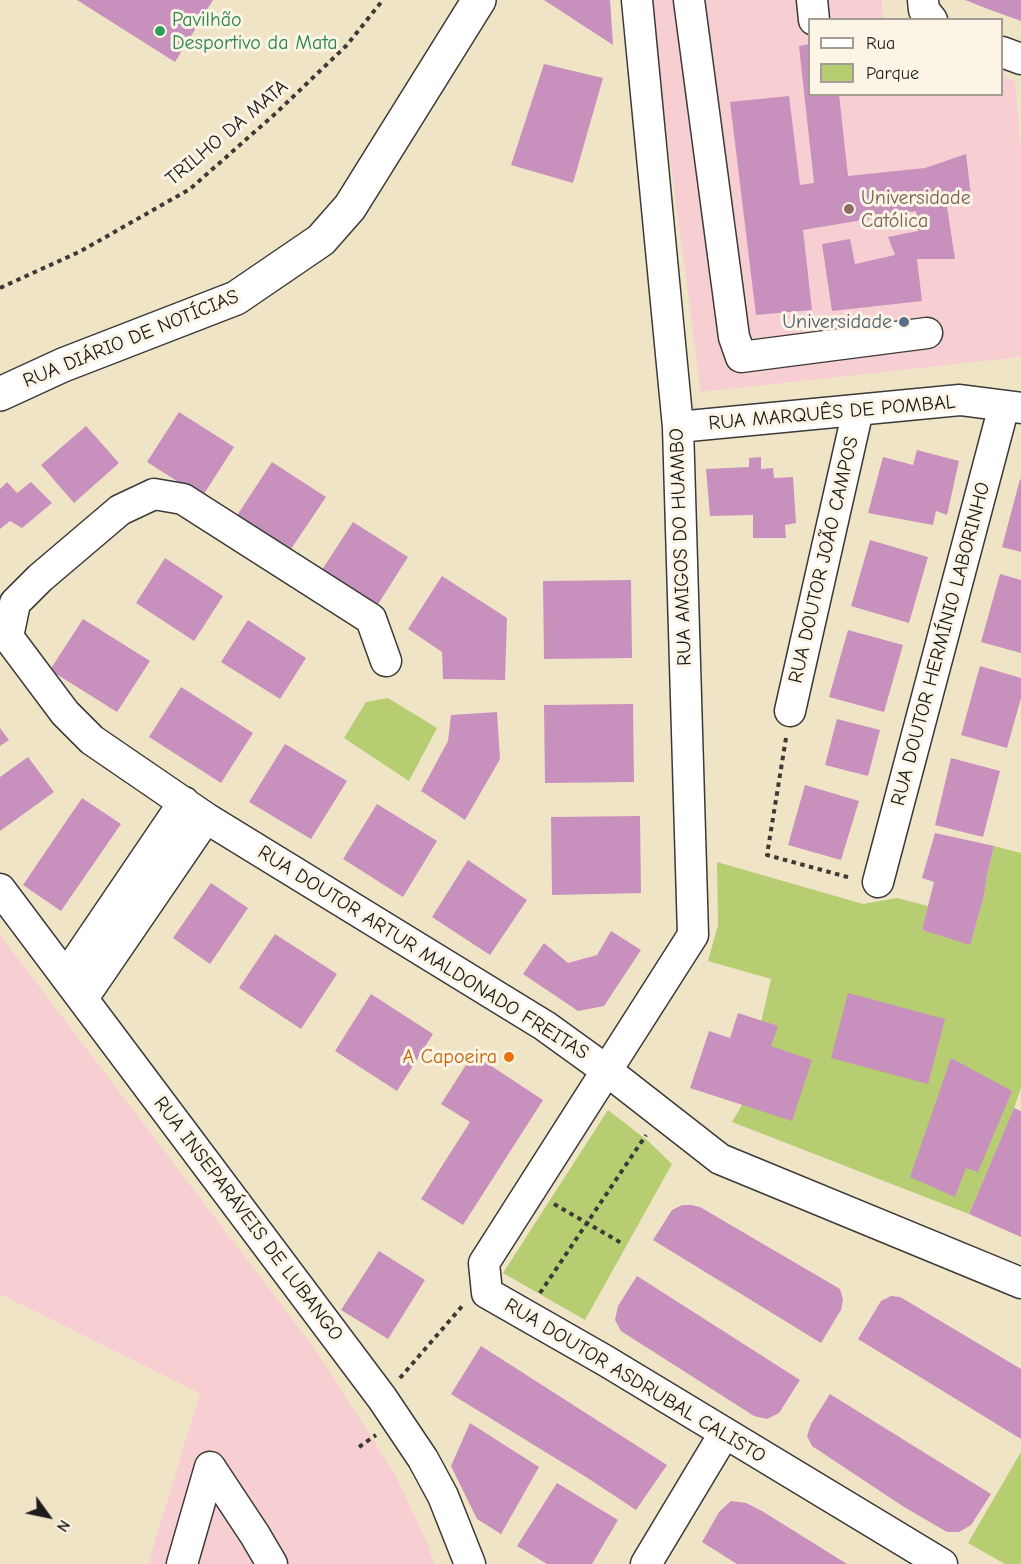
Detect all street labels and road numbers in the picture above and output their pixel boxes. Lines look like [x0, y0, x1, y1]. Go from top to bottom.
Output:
street label: TRILHO DA MATA [161, 75, 293, 191]
street label: RUA DIÁRIO DE NOTÍCIAS [20, 285, 242, 393]
street label: RUA MARQUÊS DE POMBAL [707, 390, 957, 436]
street label: RUA AMIGOS DO HUAMBO [665, 428, 697, 666]
street label: RUA DOUTOR JOÃO CAMPOS [784, 434, 864, 686]
street label: RUA DOUTOR HERMÍNIO LABORINHO [886, 480, 996, 808]
street label: RUA DOUTOR ARTUR MALDONADO FREITAS [253, 841, 593, 1065]
street label: RUA INSEPARÁVEIS DE LUBANGO [148, 1092, 348, 1346]
street label: RUA DOUTOR ASDRUBAL CALISTO [500, 1293, 770, 1469]

